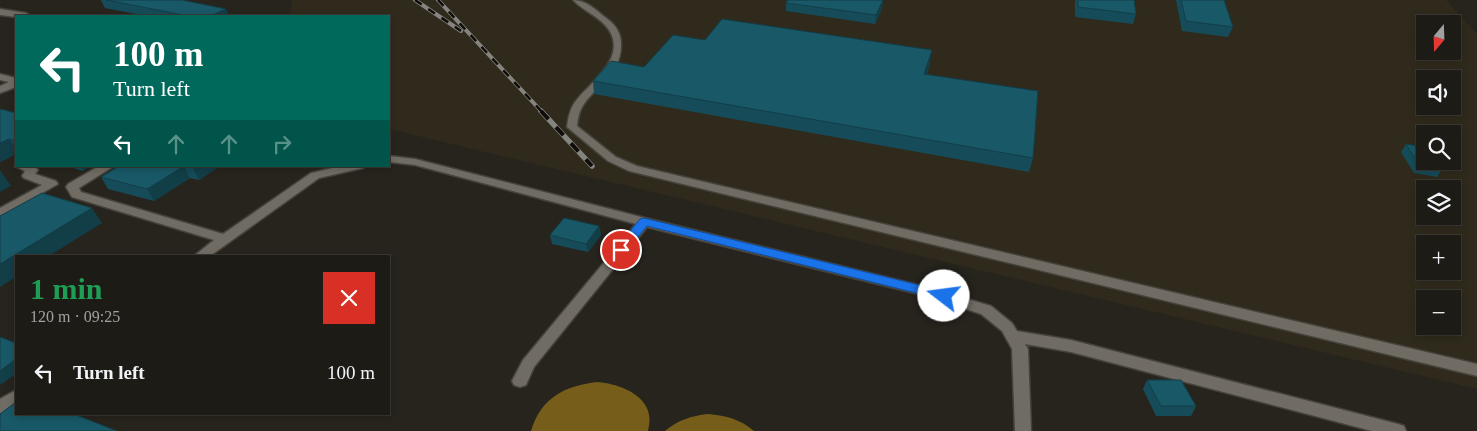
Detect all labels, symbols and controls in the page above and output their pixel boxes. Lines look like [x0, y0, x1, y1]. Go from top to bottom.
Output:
north arrow [1416, 15, 1461, 60]
map controls [1416, 15, 1461, 335]
icon: left [30, 35, 95, 100]
text: 100 m [113, 35, 203, 74]
button: sound [1416, 70, 1461, 115]
text: Turn left [113, 76, 190, 101]
button: search [1416, 125, 1461, 170]
icon: left [109, 130, 137, 158]
icon: ahead [162, 130, 190, 158]
icon: ahead [215, 130, 243, 158]
icon: right [268, 130, 296, 158]
button: layers [1416, 180, 1461, 225]
pin [600, 229, 642, 271]
button: + [1416, 235, 1461, 280]
icon: arrive [607, 236, 635, 264]
position arrow [917, 269, 969, 321]
text: 1 min [30, 272, 103, 305]
button: close [323, 272, 375, 324]
button: − [1416, 290, 1461, 335]
text: 120 m · 09:25 [30, 308, 120, 325]
icon: left [30, 359, 58, 387]
text: Turn left [73, 362, 145, 383]
text: 100 m [327, 362, 375, 383]

